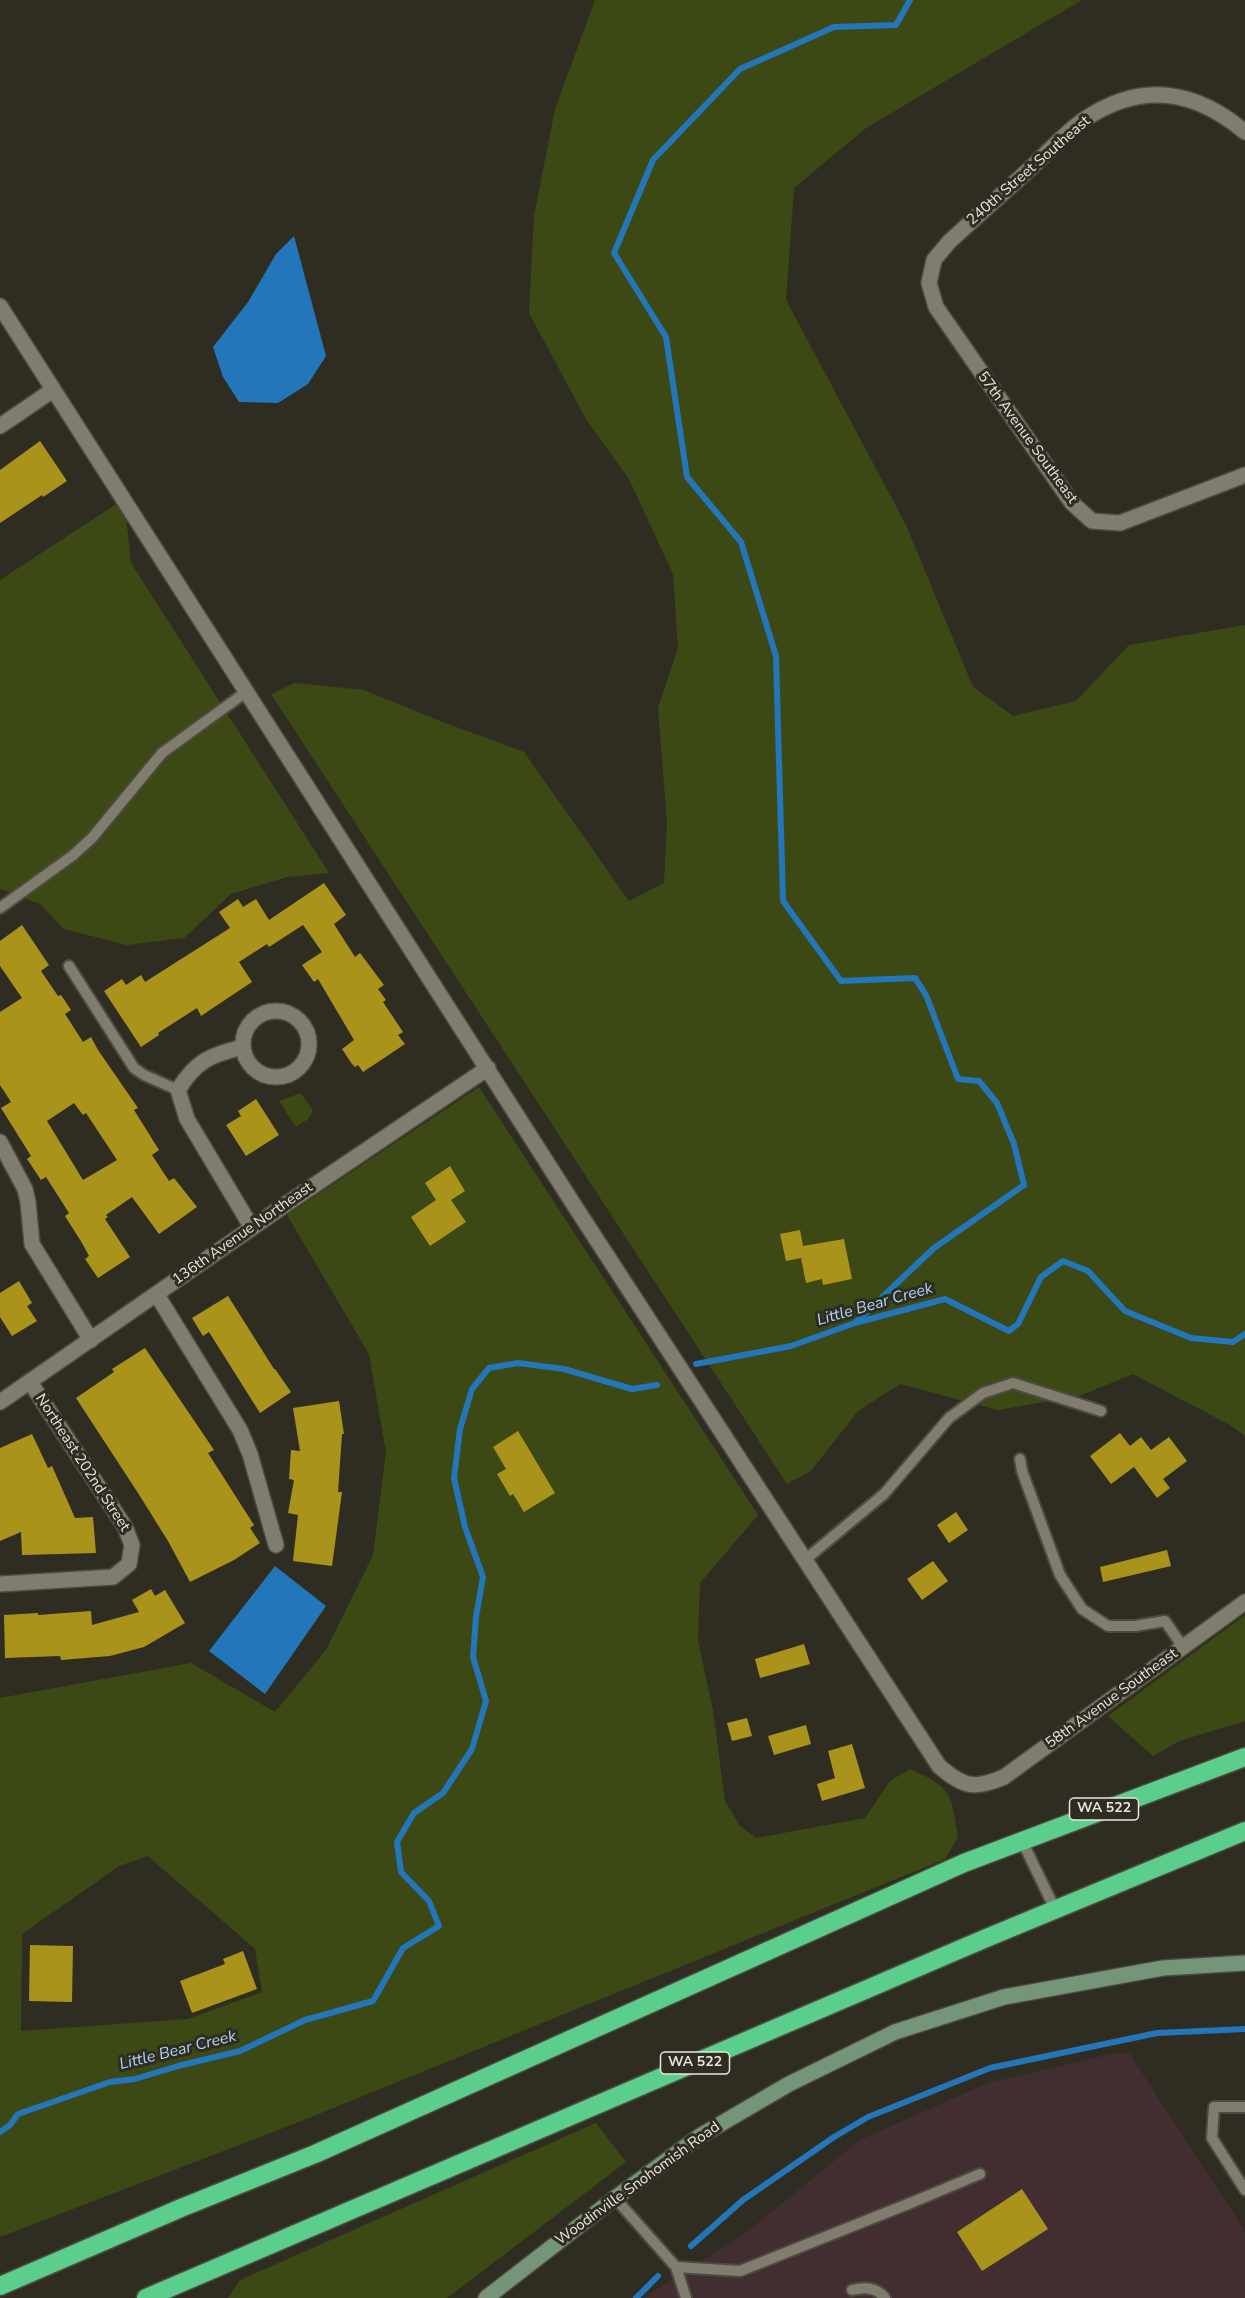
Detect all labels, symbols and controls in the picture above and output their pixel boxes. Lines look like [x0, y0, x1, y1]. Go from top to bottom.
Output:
street label: 240th Street Southeast [964, 113, 1094, 229]
street label: 57th Avenue Southeast [973, 369, 1081, 507]
street label: 136th Avenue Northeast [170, 1179, 316, 1289]
water label: Little Bear Creek [815, 1279, 935, 1331]
street label: Northeast 202nd Street [31, 1391, 133, 1535]
street label: 58th Avenue Southeast [1043, 1645, 1181, 1753]
road number: WA 522 [1070, 1798, 1138, 1820]
water label: Little Bear Creek [118, 2027, 238, 2075]
road number: WA 522 [660, 2052, 730, 2074]
street label: Woodinville Snohomish Road [552, 2118, 724, 2250]

